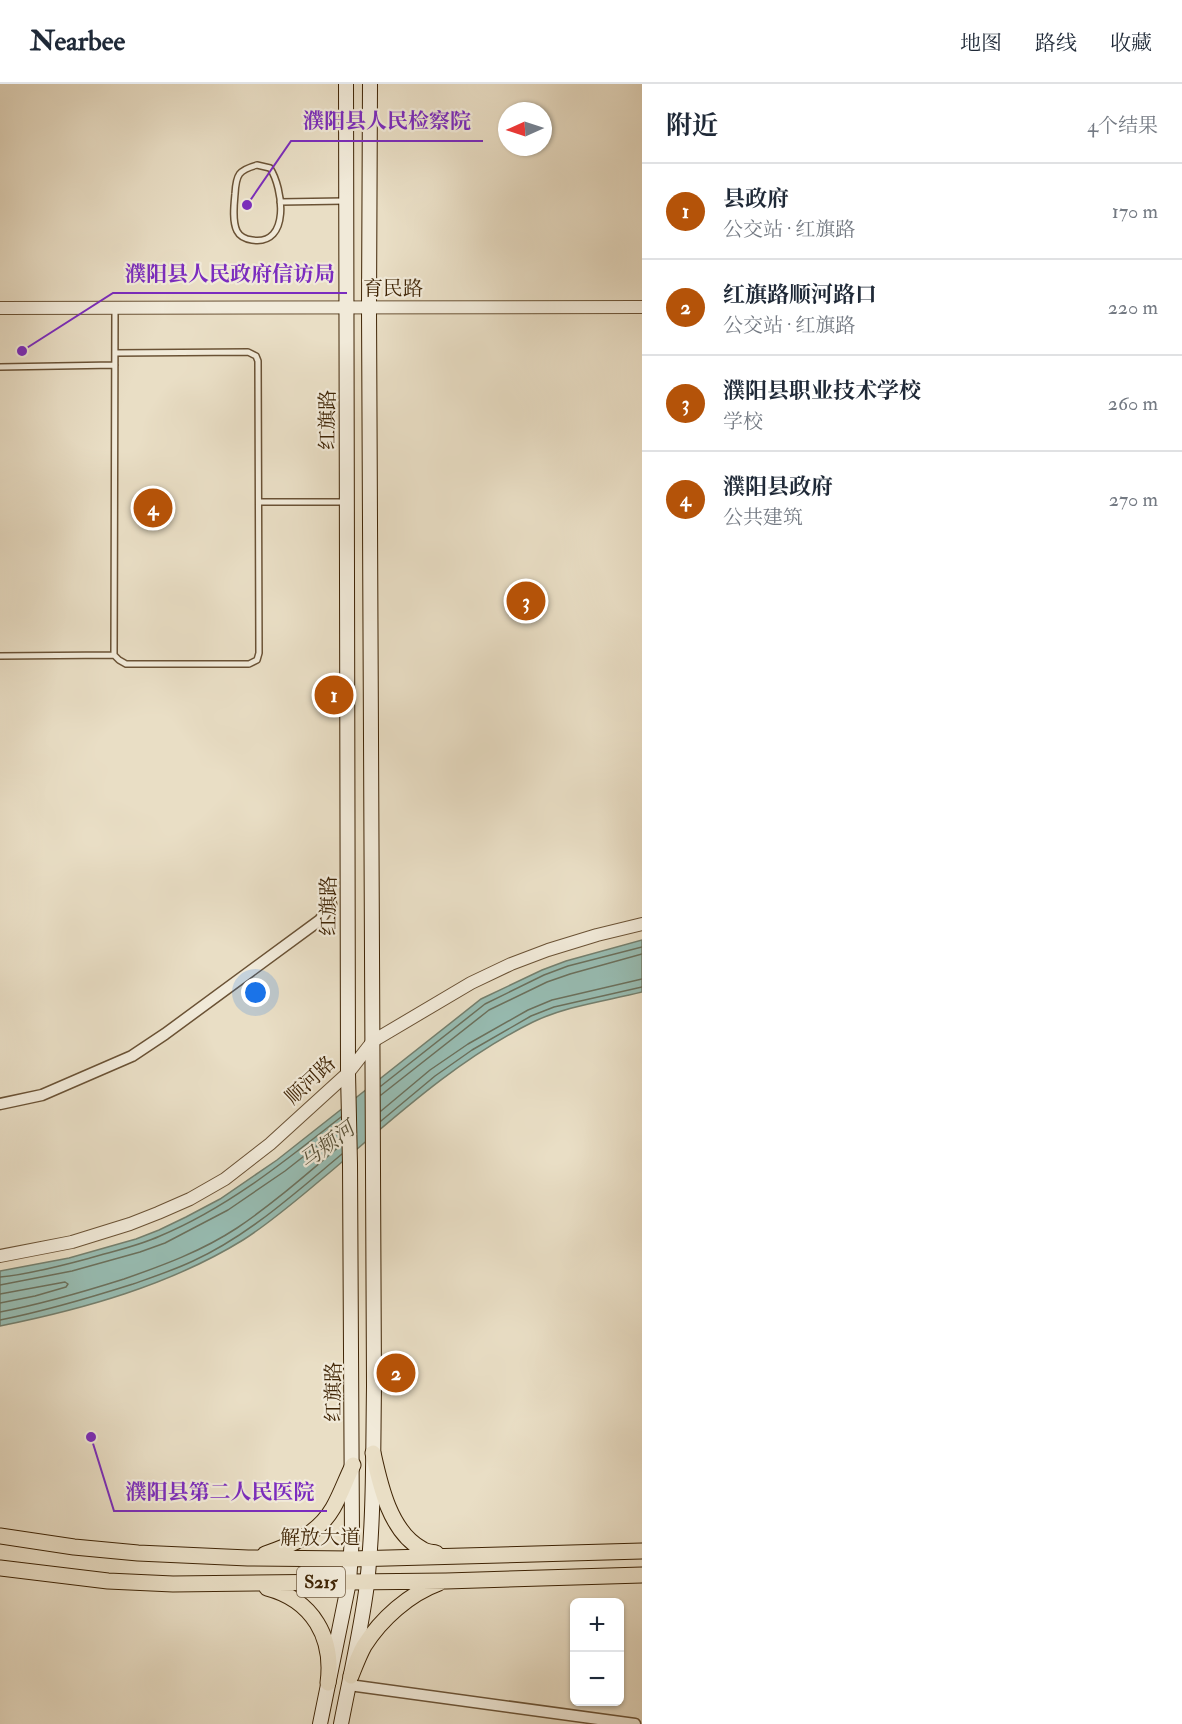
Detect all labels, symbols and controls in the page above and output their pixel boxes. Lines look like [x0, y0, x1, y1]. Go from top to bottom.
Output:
text: Nearbee [30, 24, 125, 59]
text: 地图 [960, 30, 1002, 57]
text: 路线 [1035, 30, 1077, 57]
text: 收藏 [1110, 30, 1152, 57]
callout: 濮阳县人民检察院 [291, 102, 483, 141]
north arrow [498, 102, 552, 156]
text: 濮阳县人民检察院 [303, 108, 471, 135]
text: 附近 [666, 110, 718, 142]
text: 4个结果 [1087, 113, 1158, 138]
text: 县政府 [723, 185, 789, 213]
text: 1 [682, 199, 689, 224]
text: 170 m [1112, 199, 1158, 224]
text: 公交站 · 红旗路 [723, 217, 855, 242]
callout: 濮阳县人民政府信访局 [113, 254, 347, 293]
text: 濮阳县人民政府信访局 [125, 261, 335, 288]
street label: 育民路 [363, 276, 423, 301]
text: 红旗路顺河路口 [723, 281, 877, 309]
text: 2 [680, 295, 691, 320]
text: 220 m [1108, 295, 1158, 320]
text: 公交站 · 红旗路 [723, 313, 855, 338]
text: 濮阳县职业技术学校 [723, 377, 921, 405]
street label: 红旗路 [315, 390, 340, 450]
text: 3 [682, 391, 689, 416]
text: 260 m [1108, 391, 1158, 416]
text: 学校 [723, 409, 763, 434]
text: 濮阳县政府 [723, 473, 833, 501]
pin: 4 [134, 486, 172, 530]
text: 4 [680, 487, 691, 512]
text: 270 m [1109, 487, 1158, 512]
text: 公共建筑 [723, 505, 803, 530]
pin: 3 [506, 578, 546, 624]
pin: 1 [314, 672, 354, 718]
street label: 红旗路 [316, 876, 341, 936]
your location [241, 978, 270, 1007]
street label: 顺河路 [280, 1051, 341, 1110]
water label: 马颊河 [294, 1113, 364, 1175]
pin: 2 [376, 1350, 416, 1396]
street label: 红旗路 [321, 1362, 346, 1422]
callout: 濮阳县第二人民医院 [114, 1472, 327, 1511]
text: 濮阳县第二人民医院 [126, 1479, 315, 1506]
street label: 解放大道 [280, 1525, 360, 1550]
road number: S215 [297, 1567, 345, 1597]
map controls [570, 1598, 624, 1706]
button: + [570, 1598, 624, 1652]
button: − [570, 1652, 624, 1706]

